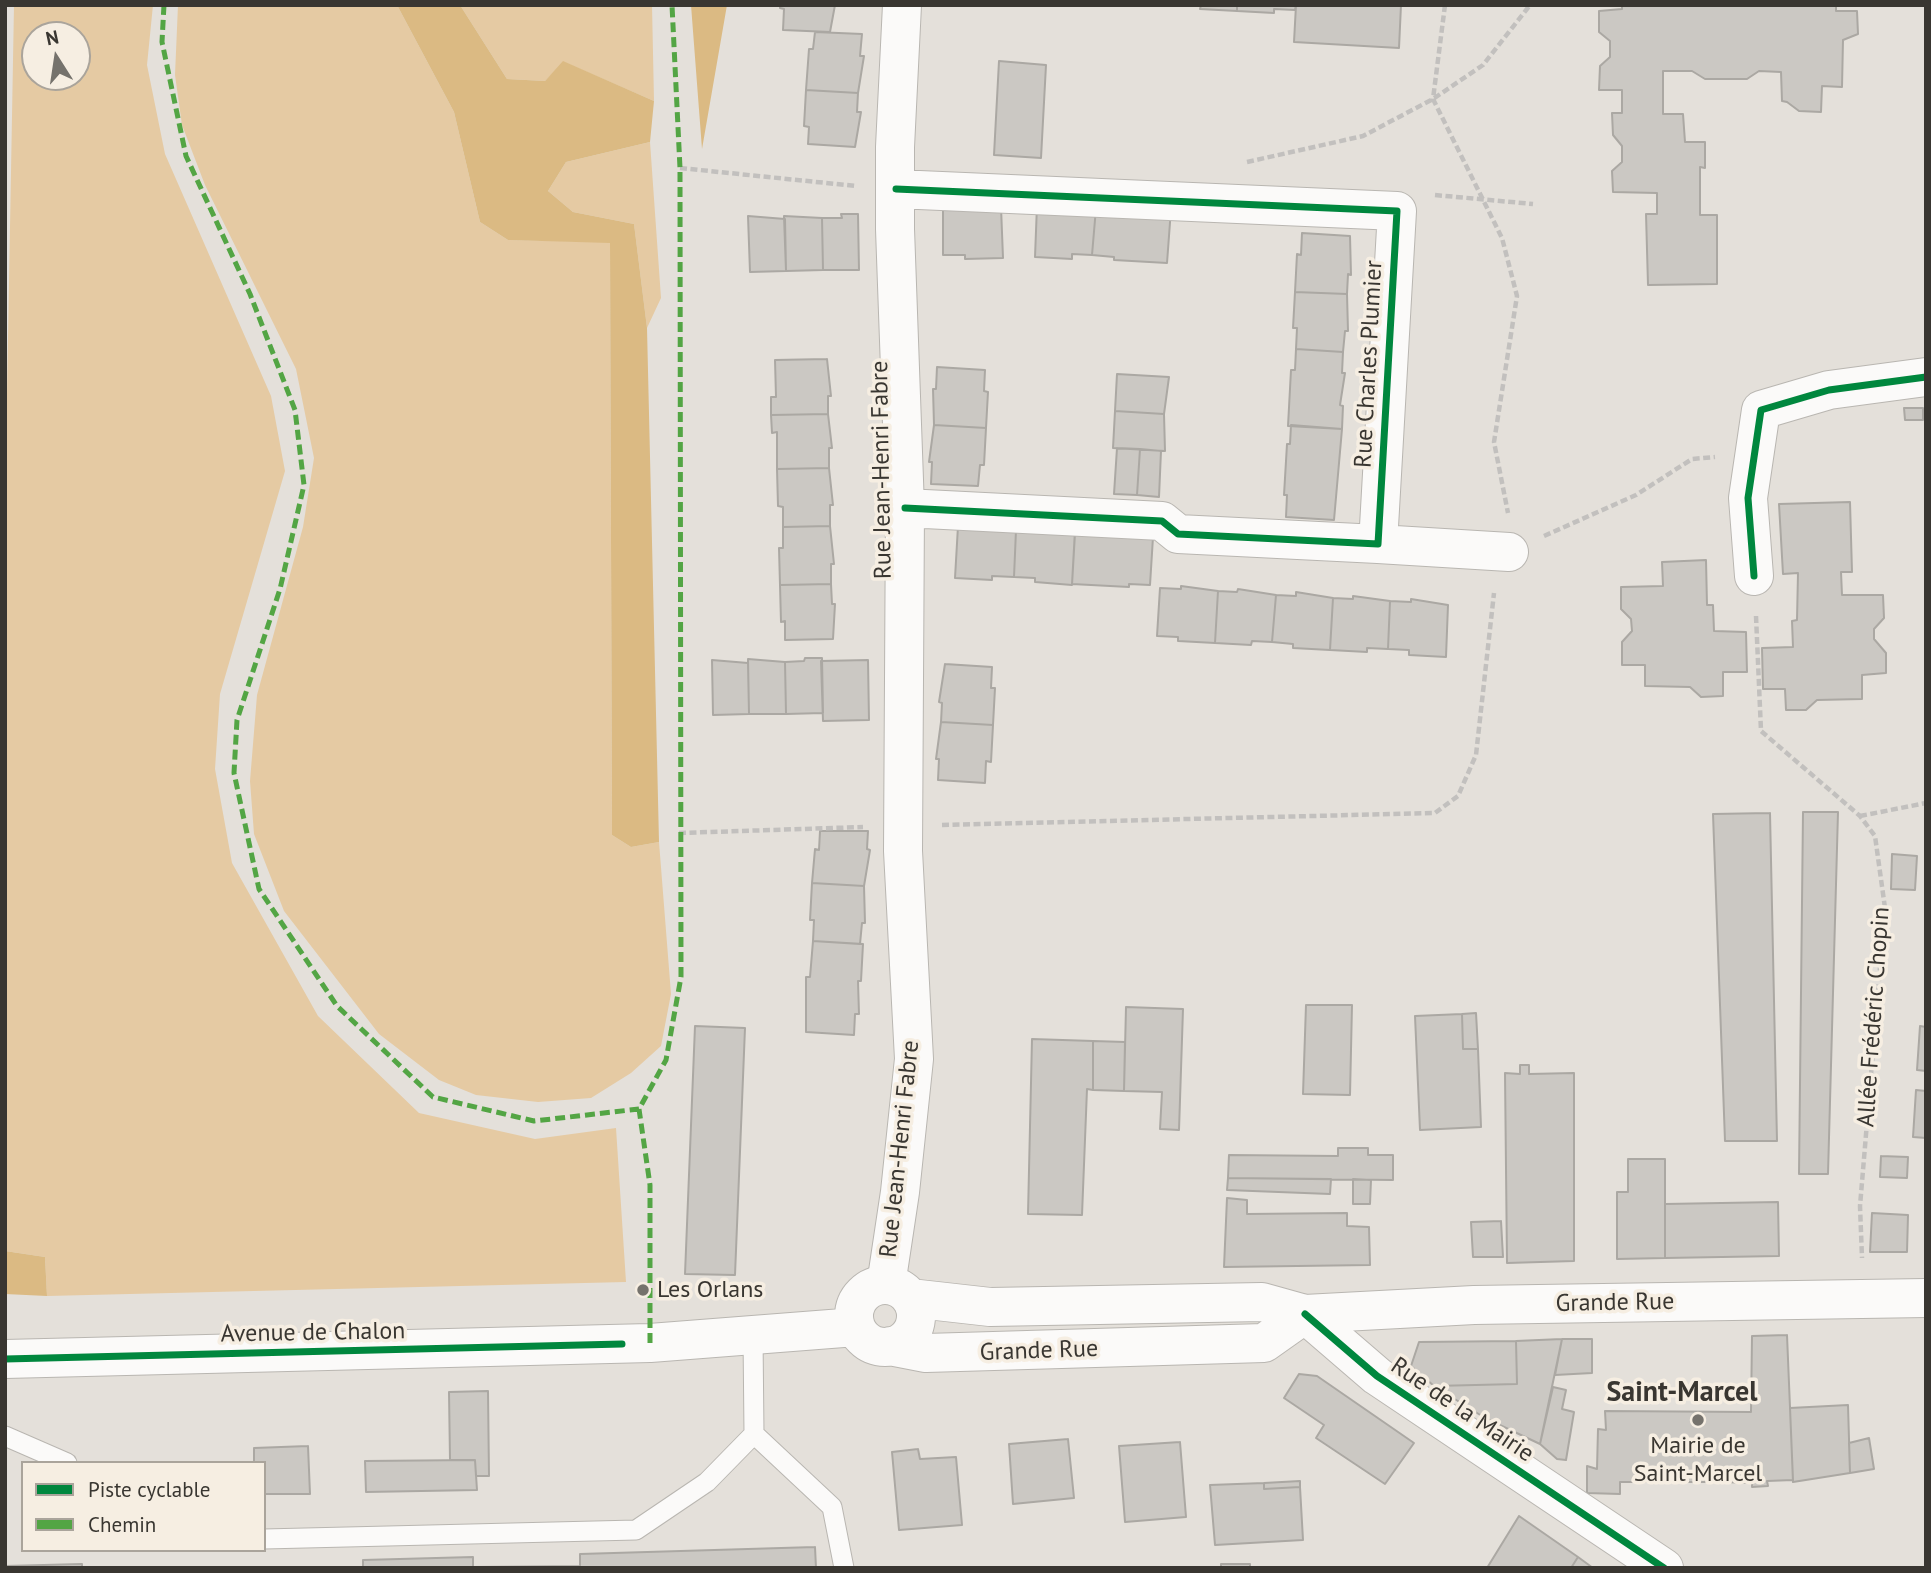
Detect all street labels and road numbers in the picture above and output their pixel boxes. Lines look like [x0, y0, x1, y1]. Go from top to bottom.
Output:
street label: Rue Charles Plumier [1349, 259, 1389, 469]
street label: Rue Jean-Henri Fabre [866, 361, 898, 579]
street label: Allée Frédéric Chopin [1852, 906, 1896, 1128]
street label: Rue Jean-Henri Fabre [874, 1039, 926, 1259]
street label: Grande Rue [1555, 1288, 1675, 1318]
street label: Avenue de Chalon [220, 1317, 406, 1349]
street label: Grande Rue [979, 1335, 1099, 1367]
street label: Rue de la Mairie [1385, 1352, 1539, 1468]

